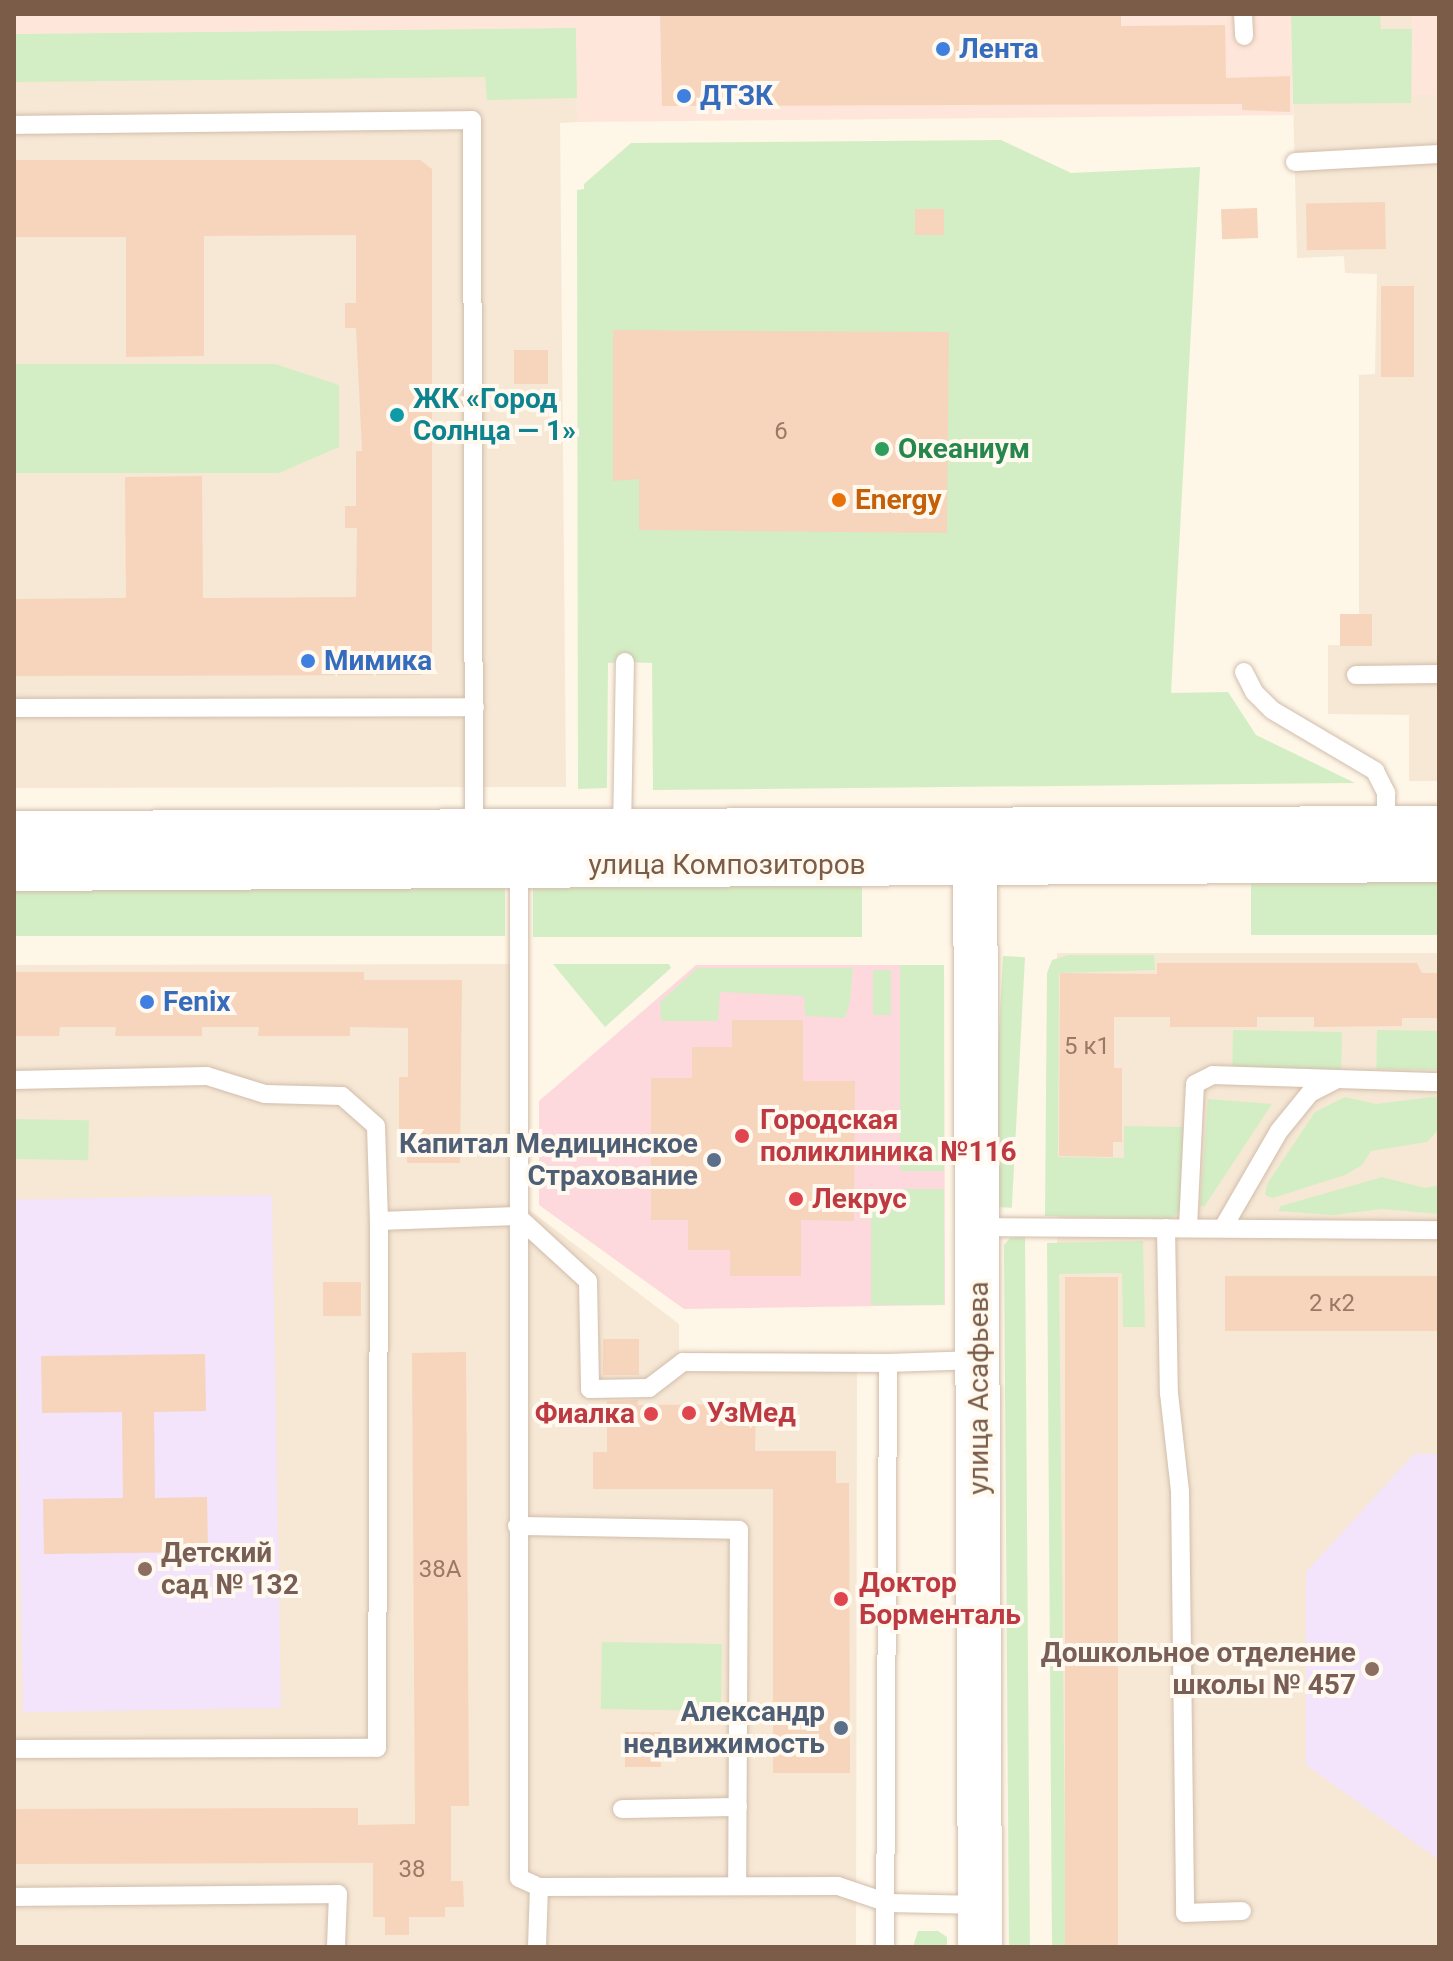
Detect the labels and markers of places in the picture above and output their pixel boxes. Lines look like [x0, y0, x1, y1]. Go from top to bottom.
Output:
place label: Лента [959, 32, 1039, 66]
marker: Лента [934, 40, 952, 58]
place label: ДТЗК [700, 79, 773, 113]
marker: ДТЗК [675, 87, 693, 105]
place label: ЖК «Город Солнца — 1» [413, 382, 576, 448]
marker: ЖК «Город Солнца — 1» [388, 406, 406, 424]
place label: Океаниум [898, 432, 1030, 466]
marker: Океаниум [873, 440, 891, 458]
place label: Energy [855, 483, 942, 517]
marker: Energy [830, 491, 848, 509]
place label: Мимика [324, 644, 432, 678]
marker: Мимика [299, 652, 317, 670]
place label: Fenix [163, 985, 231, 1019]
marker: Fenix [138, 993, 156, 1011]
place label: Городская поликлиника №116 [760, 1103, 1017, 1169]
marker: Городская поликлиника №116 [731, 1125, 753, 1147]
place label: Капитал Медицинское Страхование [399, 1127, 698, 1193]
marker: Капитал Медицинское Страхование [705, 1151, 723, 1169]
place label: Лекрус [812, 1182, 907, 1216]
marker: Лекрус [787, 1190, 805, 1208]
place label: УзМед [707, 1396, 796, 1430]
place label: Фиалка [535, 1397, 635, 1431]
marker: УзМед [678, 1402, 700, 1424]
marker: Фиалка [642, 1405, 660, 1423]
place label: Детский сад № 132 [161, 1536, 299, 1602]
marker: Детский сад № 132 [136, 1560, 154, 1578]
place label: Доктор Борменталь [859, 1566, 1021, 1632]
marker: Доктор Борменталь [830, 1588, 852, 1610]
place label: Дошкольное отделение школы № 457 [1041, 1636, 1356, 1702]
marker: Дошкольное отделение школы № 457 [1363, 1660, 1381, 1678]
place label: Александр недвижимость [623, 1695, 825, 1761]
marker: Александр недвижимость [832, 1719, 850, 1737]

